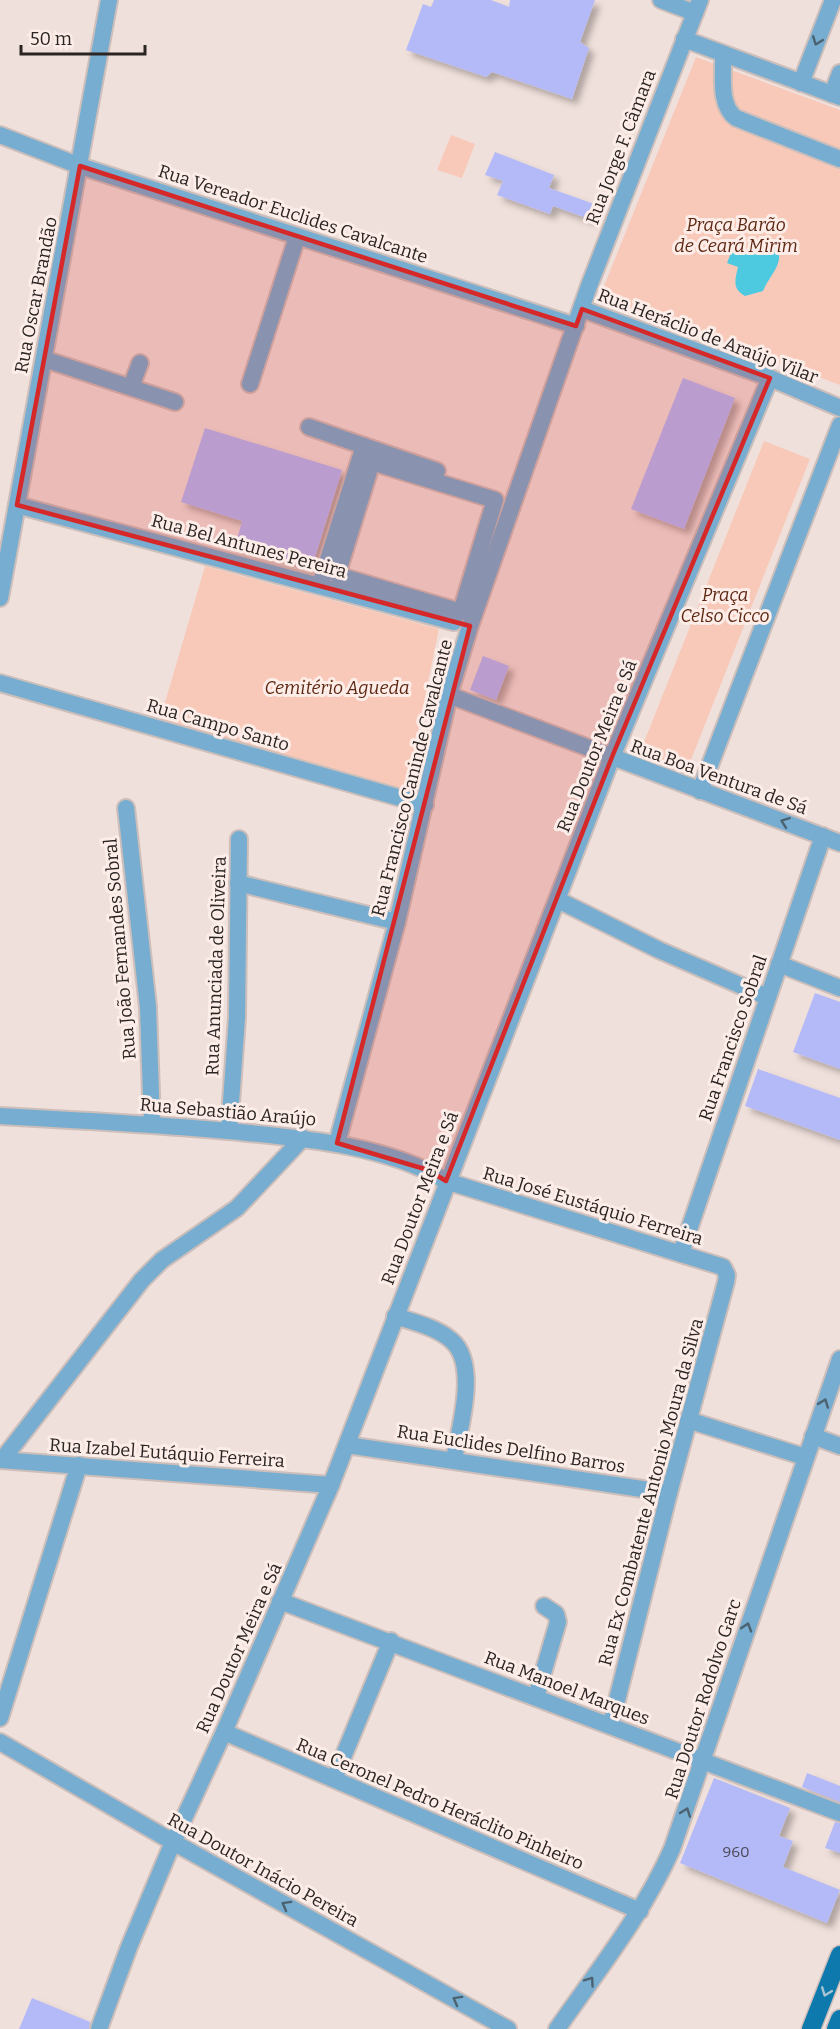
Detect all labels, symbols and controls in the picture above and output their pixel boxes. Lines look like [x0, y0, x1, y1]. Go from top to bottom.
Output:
scale bar [21, 18, 146, 56]
text: 50 m [30, 28, 72, 50]
one-way arrow [812, 36, 825, 46]
street label: Rua Jorge F. Câmara [581, 66, 661, 228]
street label: Rua Vereador Euclides Cavalcante [155, 160, 431, 268]
park label: Praça Barão de Ceará Mirim [674, 214, 798, 257]
street label: Rua Oscar Brandão [10, 215, 62, 375]
street label: Rua Heráclio de Araújo Vilar [595, 284, 821, 388]
street label: Rua Bel Antunes Pereira [149, 509, 349, 583]
park label: Praça Celso Cicco [681, 584, 769, 627]
street label: Rua Francisco Caninde Cavalcante [367, 637, 457, 919]
street label: Rua Doutor Meira e Sá [552, 656, 642, 835]
park label: Cemitério Agueda [264, 677, 410, 699]
street label: Rua Campo Santo [144, 694, 292, 756]
street label: Rua Boa Ventura de Sá [628, 735, 811, 819]
one-way arrow [780, 817, 791, 830]
street label: Rua João Fernandes Sobral [99, 837, 141, 1061]
street label: Rua Anunciada de Oliveira [201, 856, 231, 1076]
street label: Rua Francisco Sobral [694, 952, 772, 1124]
street label: Rua Sebastião Araújo [139, 1093, 317, 1131]
street label: Rua Doutor Meira e Sá [377, 1108, 463, 1288]
street label: Rua José Eustáquio Ferreira [480, 1162, 706, 1250]
street label: Rua Ex Combatente Antonio Moura da Silva [594, 1316, 708, 1668]
one-way arrow [817, 1398, 830, 1409]
street label: Rua Euclides Delfino Barros [395, 1420, 627, 1478]
street label: Rua Izabel Eutáquio Ferreira [49, 1434, 286, 1472]
street label: Rua Doutor Meira e Sá [192, 1559, 287, 1737]
street label: Rua Doutor Rodolvo Garc [660, 1596, 746, 1802]
one-way arrow [740, 1622, 753, 1633]
street label: Rua Manoel Marques [481, 1646, 653, 1730]
street label: Rua Ceronel Pedro Heráclito Pinheiro [293, 1733, 587, 1875]
one-way arrow [678, 1807, 691, 1818]
street label: Rua Doutor Inácio Pereira [164, 1808, 362, 1932]
house number: 960 [722, 1843, 750, 1861]
one-way arrow [282, 1901, 293, 1912]
one-way arrow [583, 1977, 594, 1988]
one-way arrow [820, 1986, 833, 1997]
one-way arrow [452, 1996, 463, 2007]

